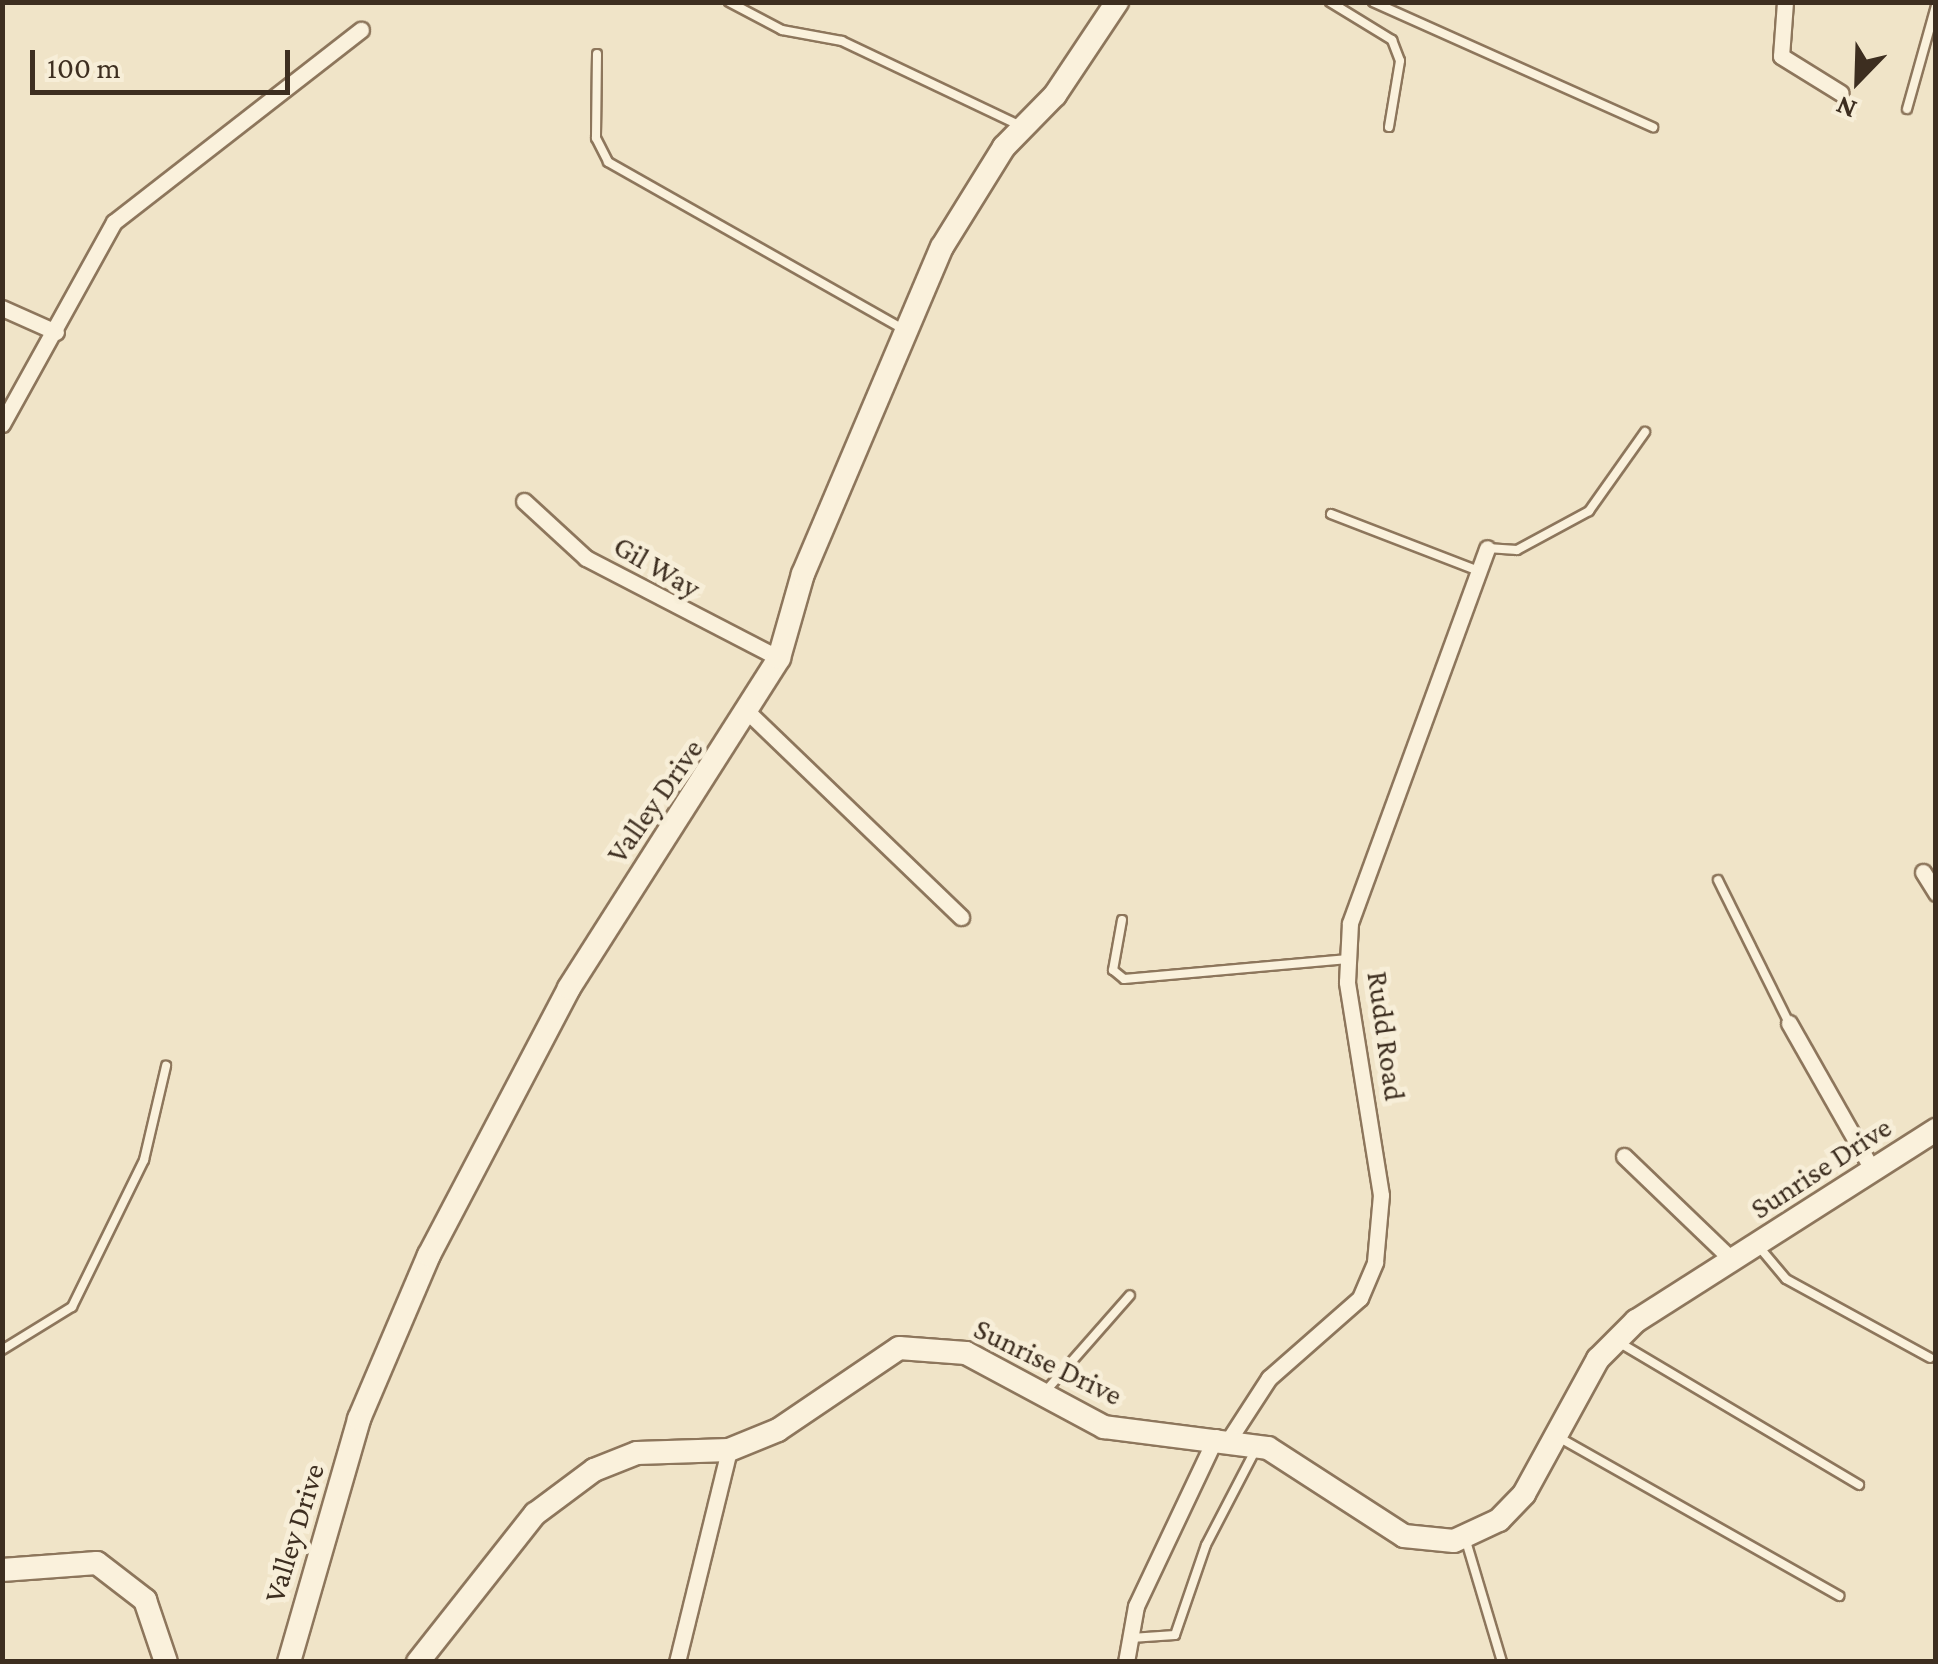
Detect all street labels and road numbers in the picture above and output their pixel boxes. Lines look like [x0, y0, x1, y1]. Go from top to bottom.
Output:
street label: Gil Way [607, 528, 707, 606]
street label: Valley Drive [599, 732, 711, 870]
street label: Rudd Road [1359, 969, 1413, 1103]
street label: Sunrise Drive [1744, 1109, 1898, 1227]
street label: Sunrise Drive [968, 1311, 1128, 1413]
street label: Valley Drive [256, 1459, 332, 1607]

